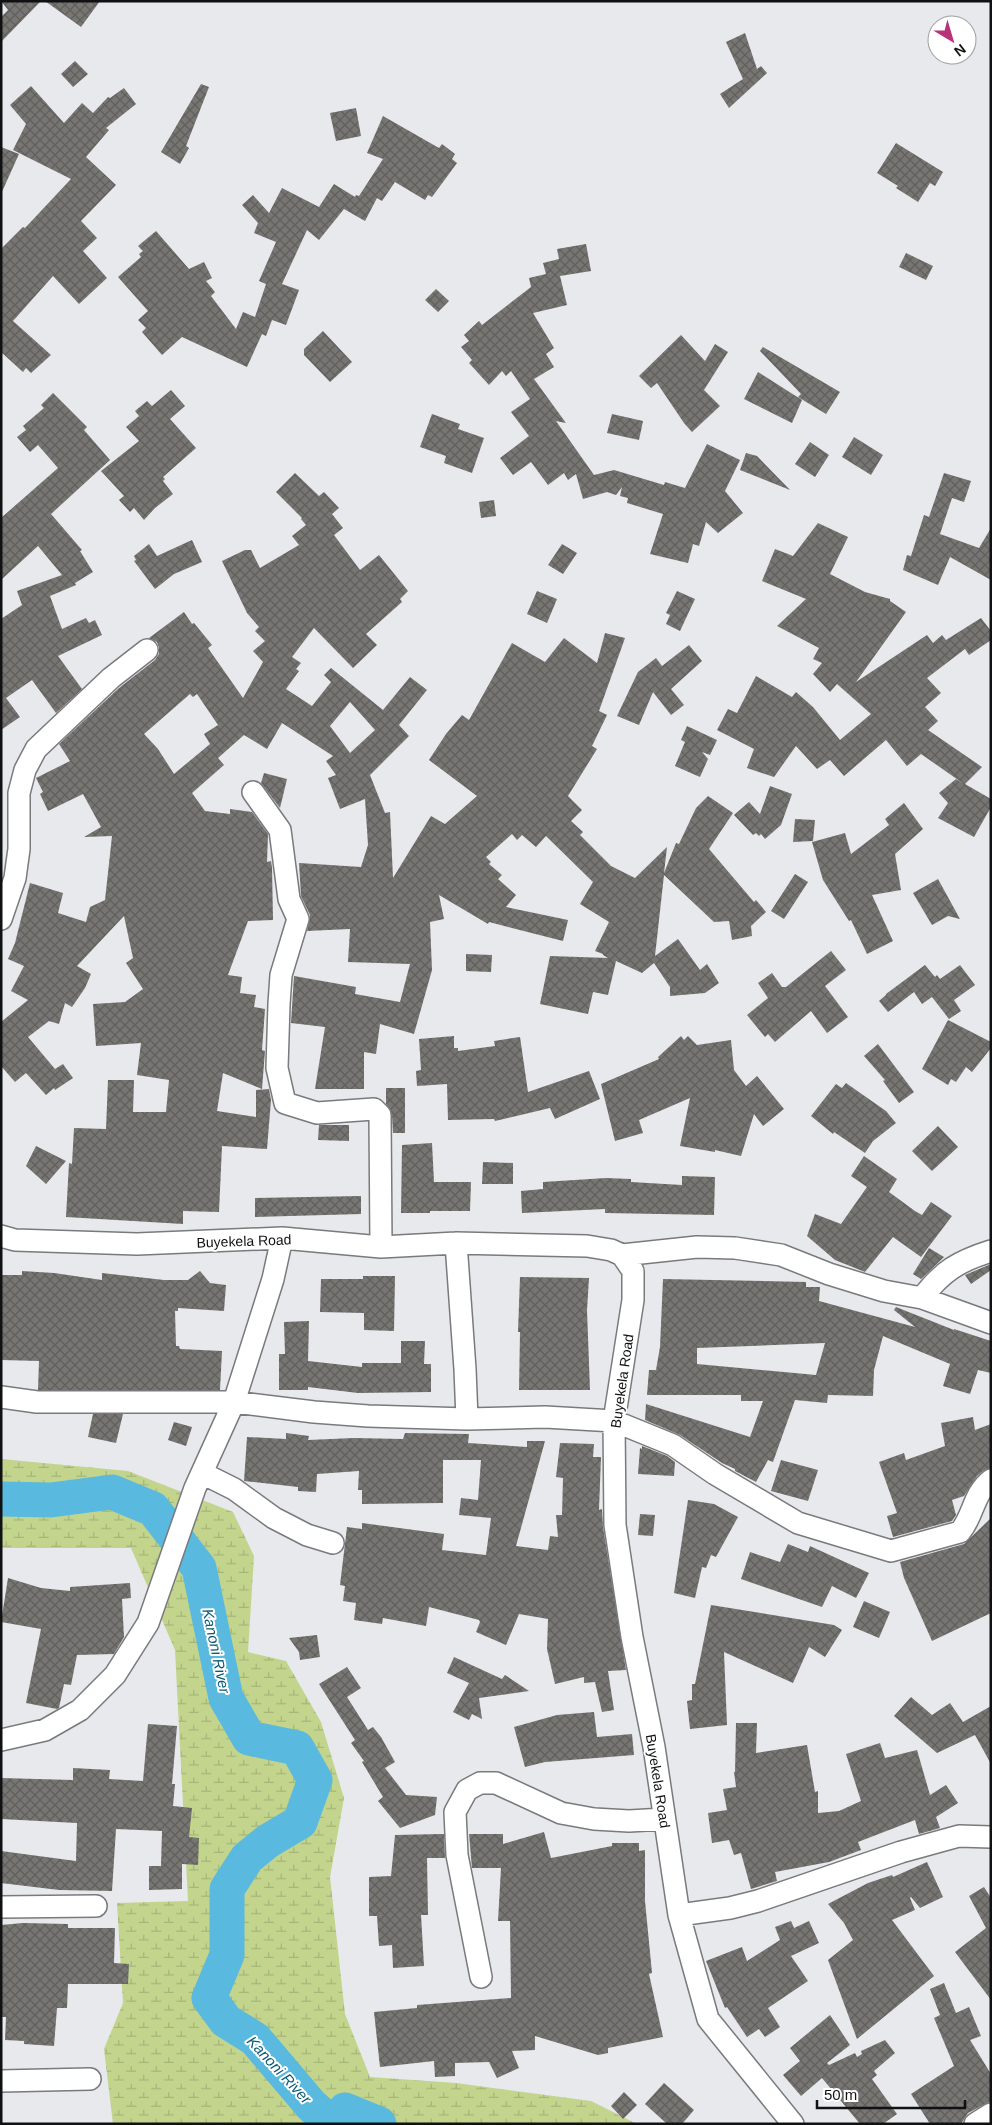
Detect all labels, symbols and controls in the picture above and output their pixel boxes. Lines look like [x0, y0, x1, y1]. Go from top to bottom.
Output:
north arrow [927, 15, 977, 65]
text: N [951, 41, 969, 60]
street label: Buyekela Road [196, 1231, 292, 1251]
street label: Buyekela Road [607, 1333, 637, 1429]
water label: Kanoni River [199, 1607, 234, 1696]
street label: Buyekela Road [643, 1733, 673, 1829]
water label: Kanoni River [244, 2032, 316, 2108]
scale bar [817, 2078, 964, 2110]
text: 50 m [824, 2086, 857, 2103]

